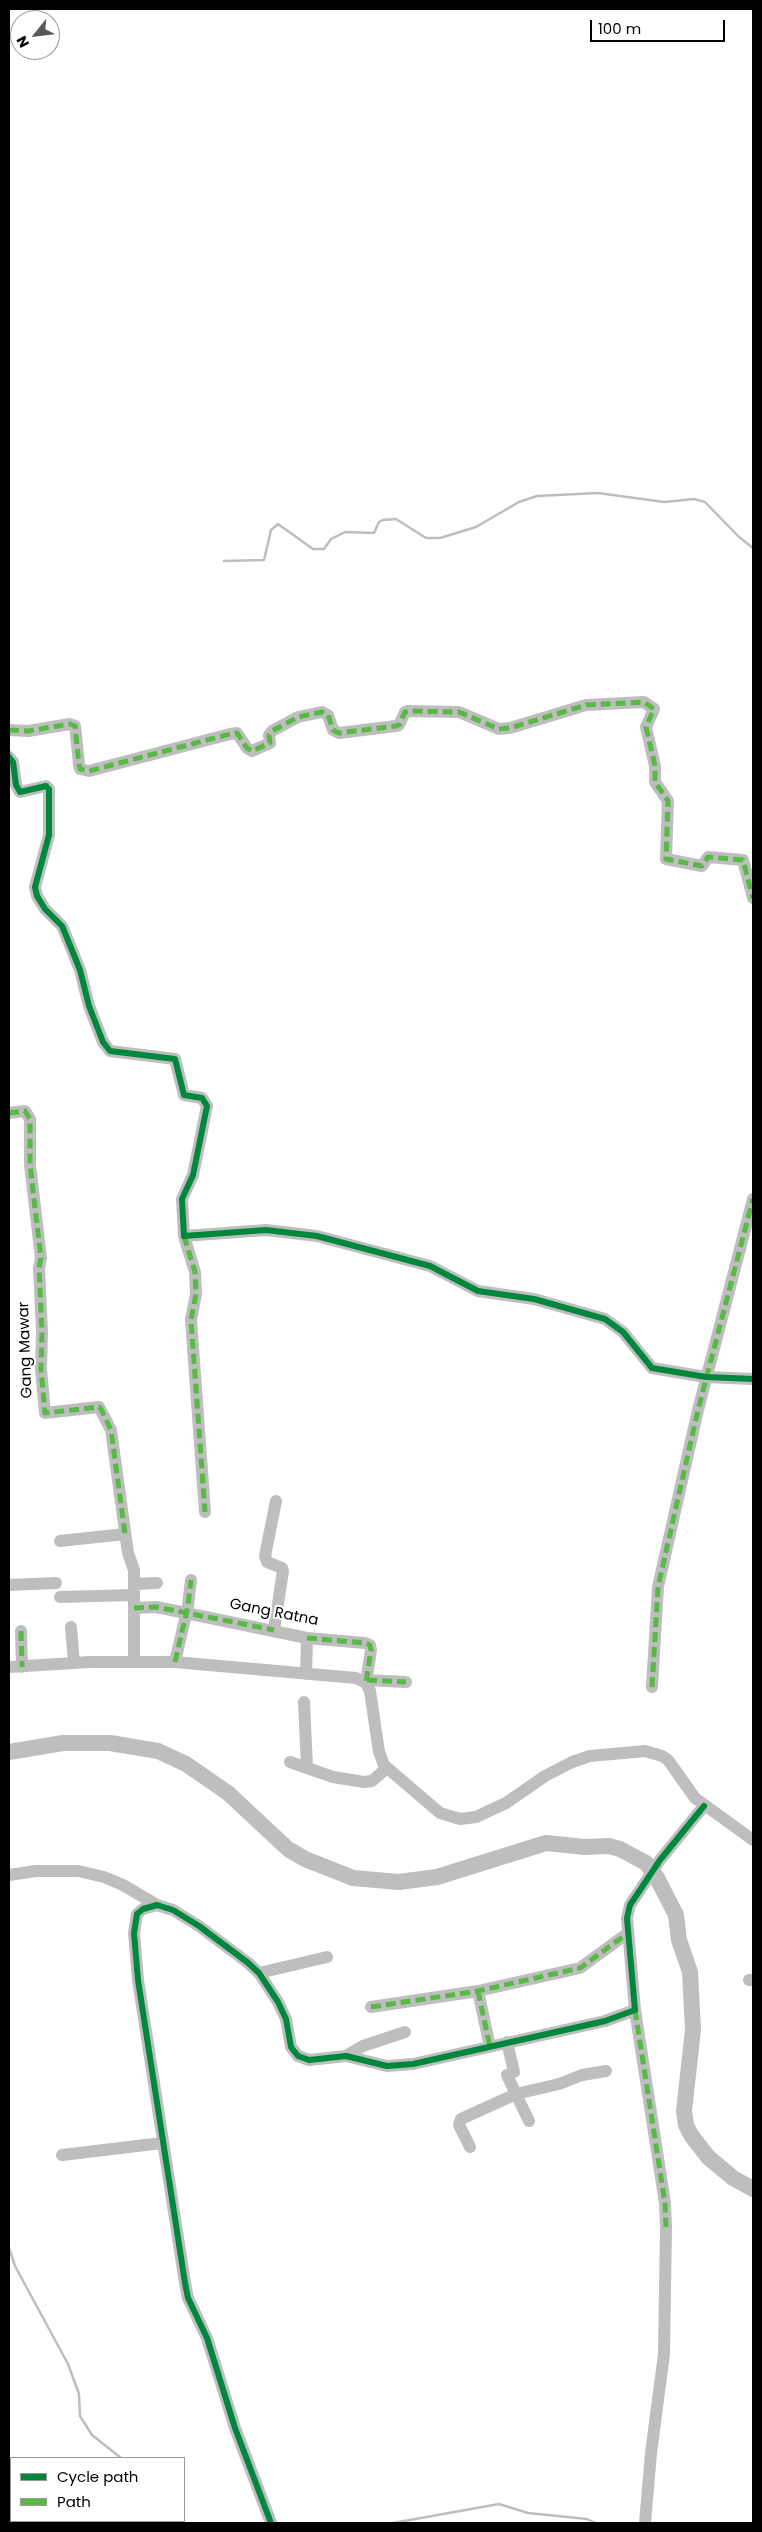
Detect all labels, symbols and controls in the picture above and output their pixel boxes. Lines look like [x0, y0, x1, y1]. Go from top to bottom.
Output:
north arrow [10, 10, 60, 60]
scale bar [592, 10, 727, 42]
text: 100 m [598, 18, 641, 39]
text: N [11, 32, 34, 51]
street label: Gang Mawar [15, 1301, 37, 1399]
street label: Gang Ratna [228, 1596, 320, 1630]
legend [10, 2457, 185, 2522]
text: Cycle path [57, 2466, 138, 2487]
text: Path [57, 2491, 91, 2512]

